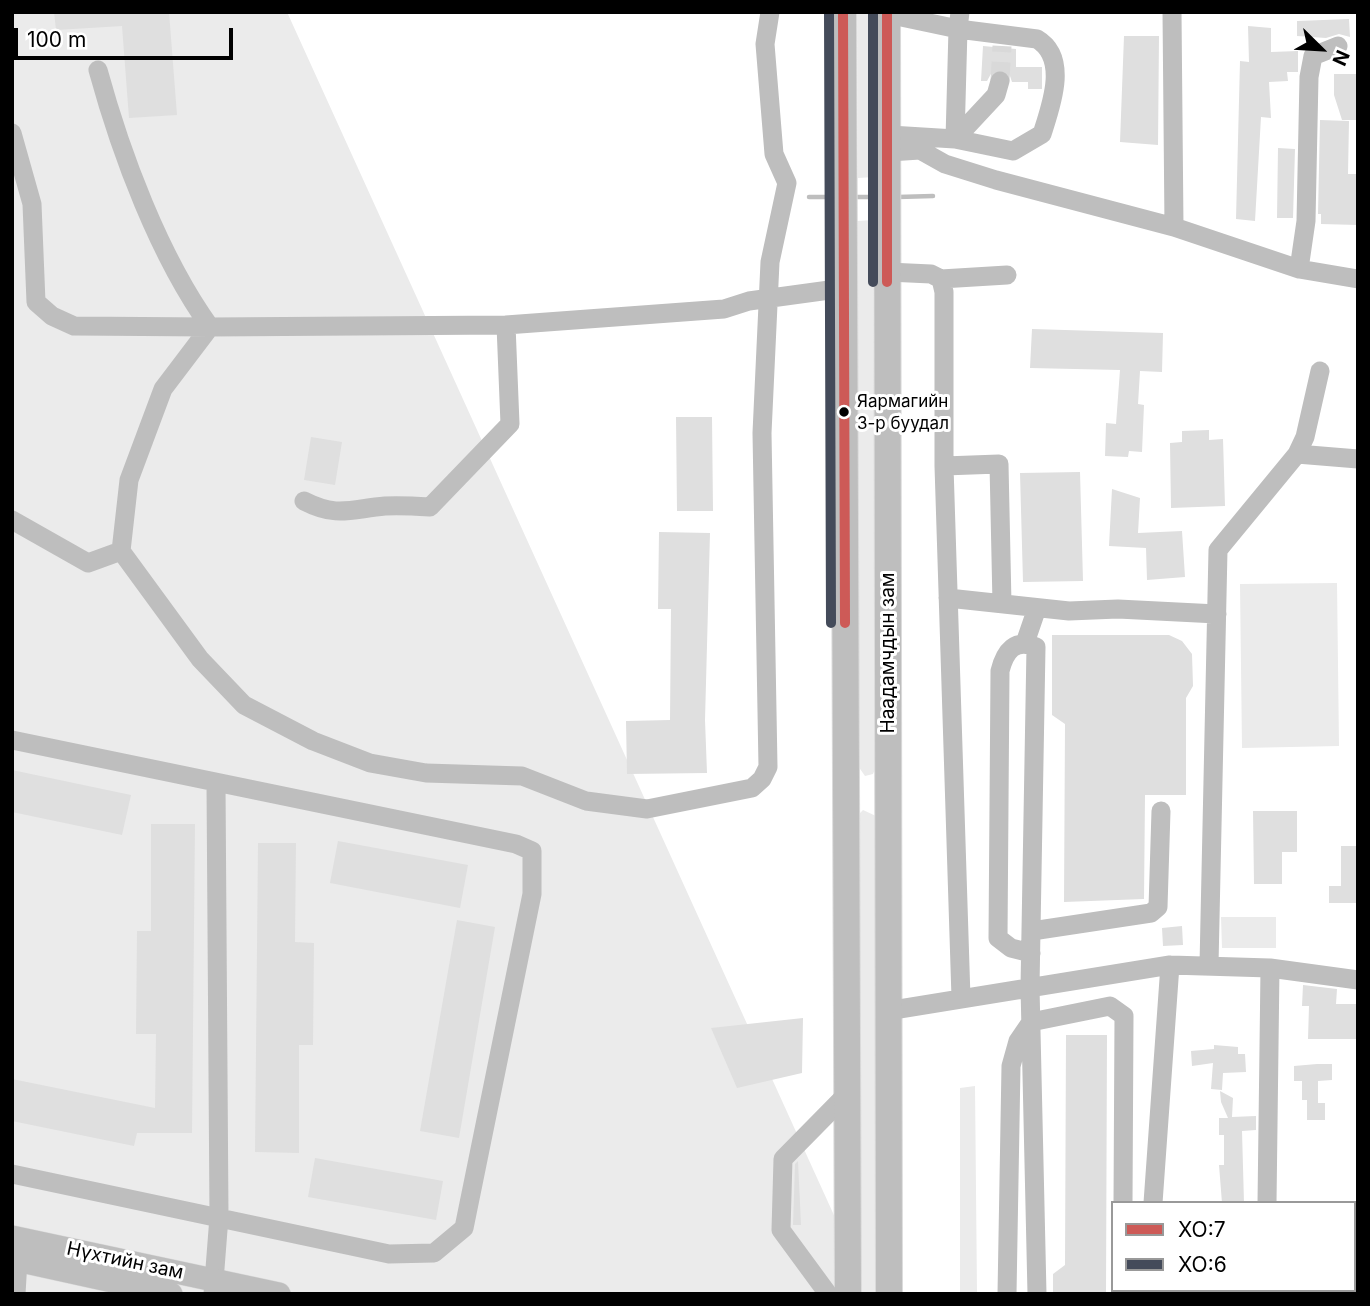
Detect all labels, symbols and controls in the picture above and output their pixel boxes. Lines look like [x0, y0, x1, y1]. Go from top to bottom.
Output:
scale bar [18, 14, 236, 58]
north arrow [1286, 14, 1356, 84]
text: 100 m [27, 27, 86, 52]
text: N [1327, 46, 1354, 69]
place label: Яармагийн 3-р буудал [857, 392, 949, 432]
marker: Яармагийн 3-р буудал [837, 405, 851, 419]
street label: Наадамчдын зам [877, 573, 899, 733]
legend [1111, 1201, 1356, 1292]
text: ХО:7 [1178, 1217, 1226, 1242]
street label: Нүхтийн зам [65, 1238, 185, 1284]
text: ХО:6 [1178, 1252, 1227, 1277]

